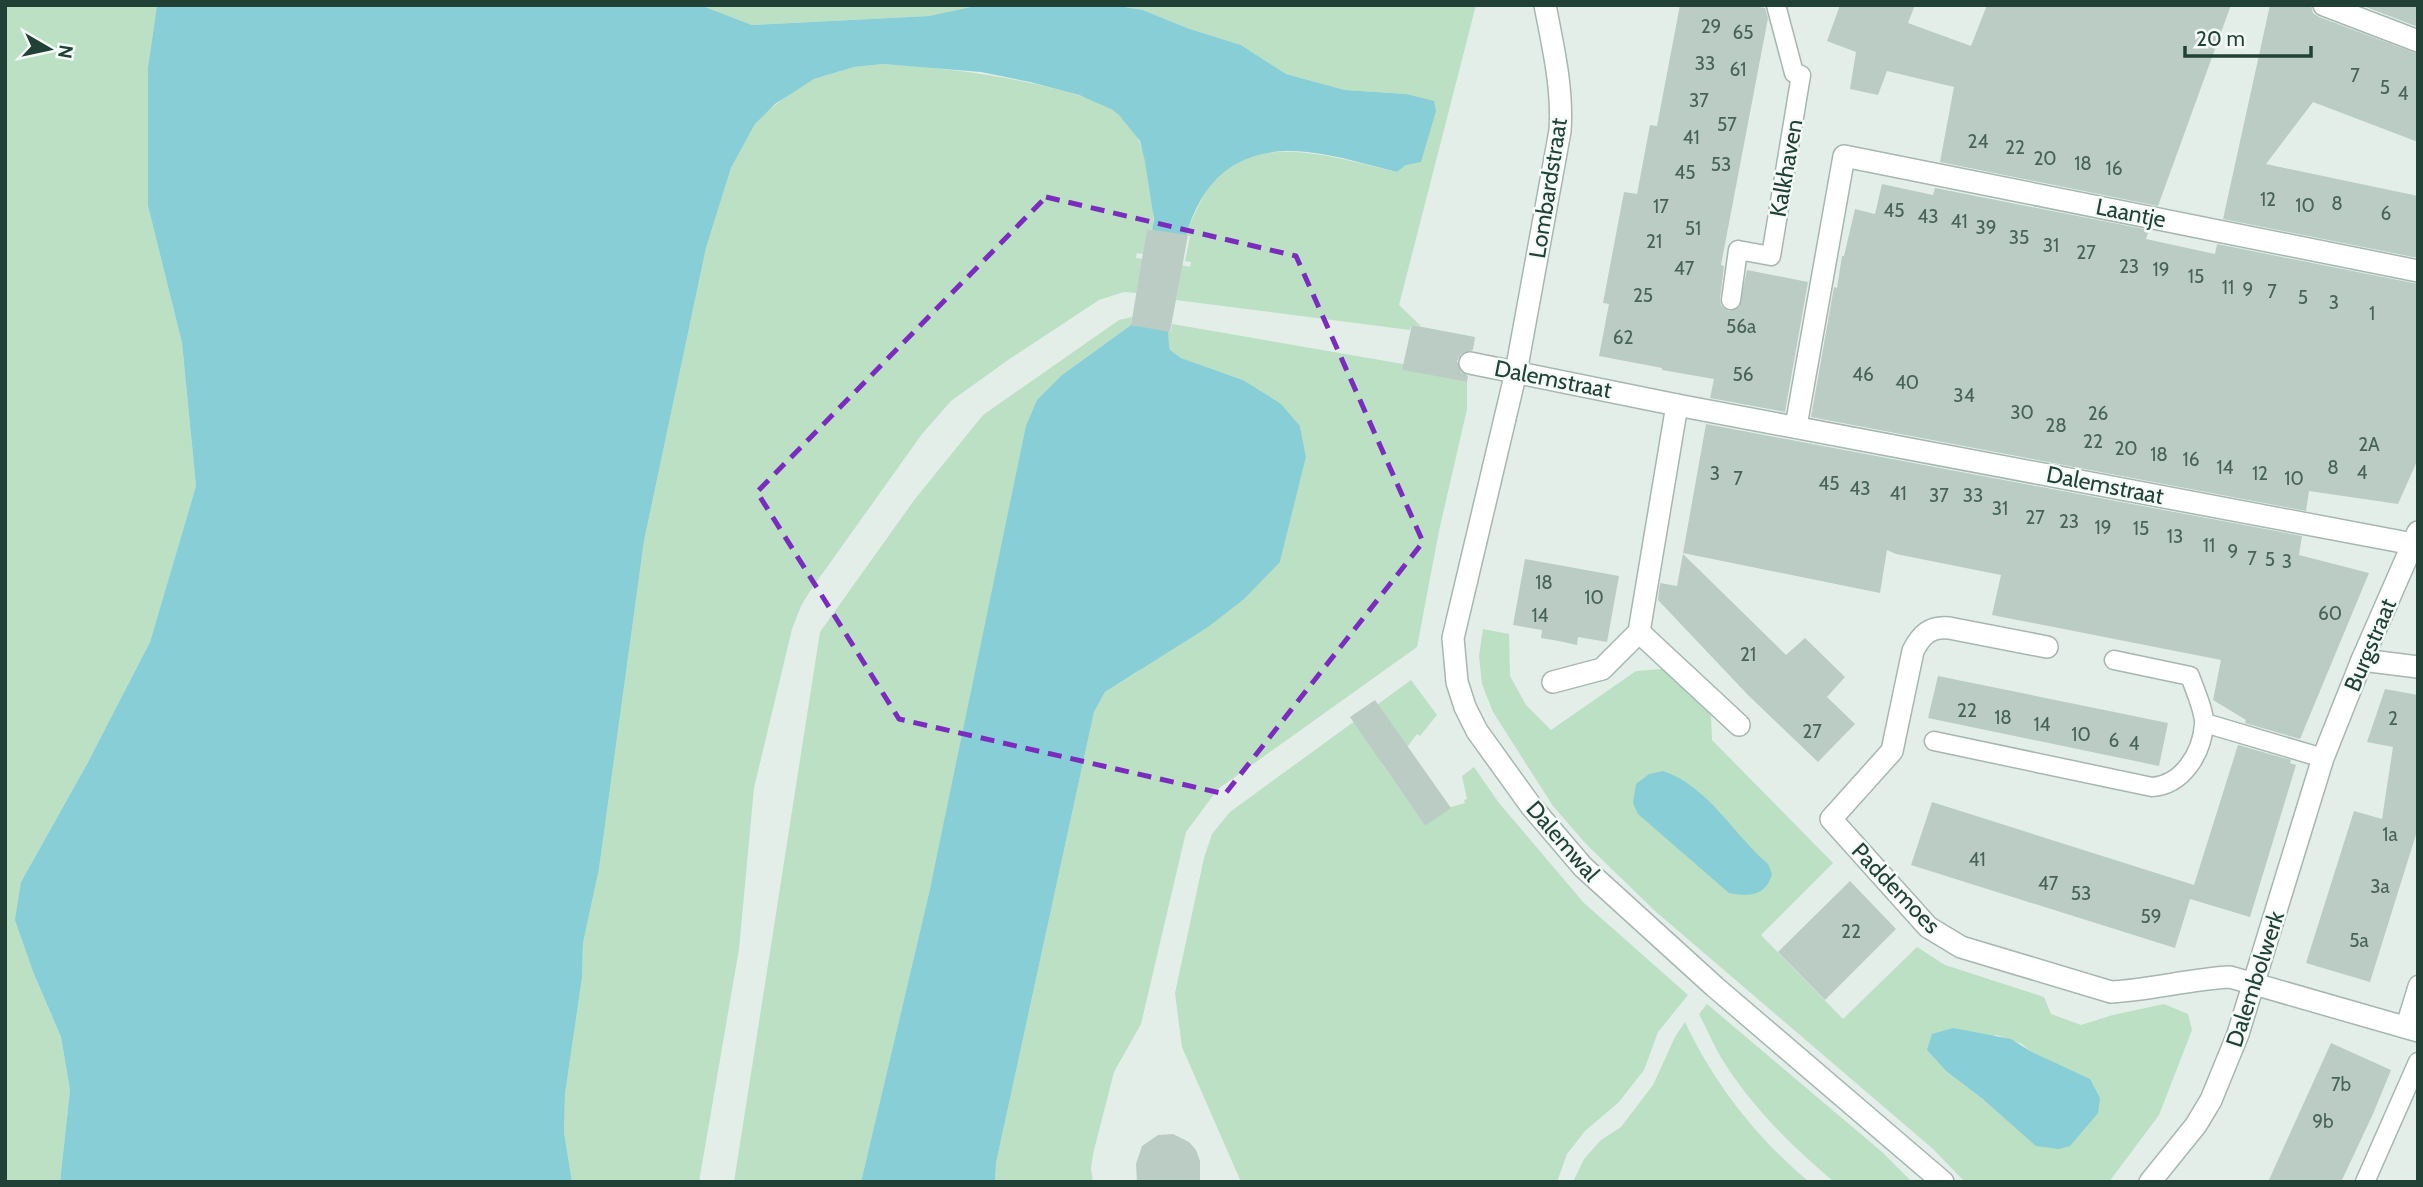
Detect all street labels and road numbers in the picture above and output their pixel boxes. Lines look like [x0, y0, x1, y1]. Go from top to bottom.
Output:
street label: Lombardstraat [1523, 116, 1573, 260]
street label: Kalkhaven [1764, 117, 1808, 219]
street label: Laantje [2094, 193, 2169, 234]
street label: Dalemstraat [1492, 354, 1614, 404]
street label: Dalemstraat [2044, 460, 2166, 510]
street label: Burgstraat [2338, 594, 2402, 696]
street label: Dalemwal [1520, 795, 1606, 887]
street label: Paddemoes [1846, 837, 1946, 939]
street label: Dalembolwerk [2220, 907, 2290, 1051]

